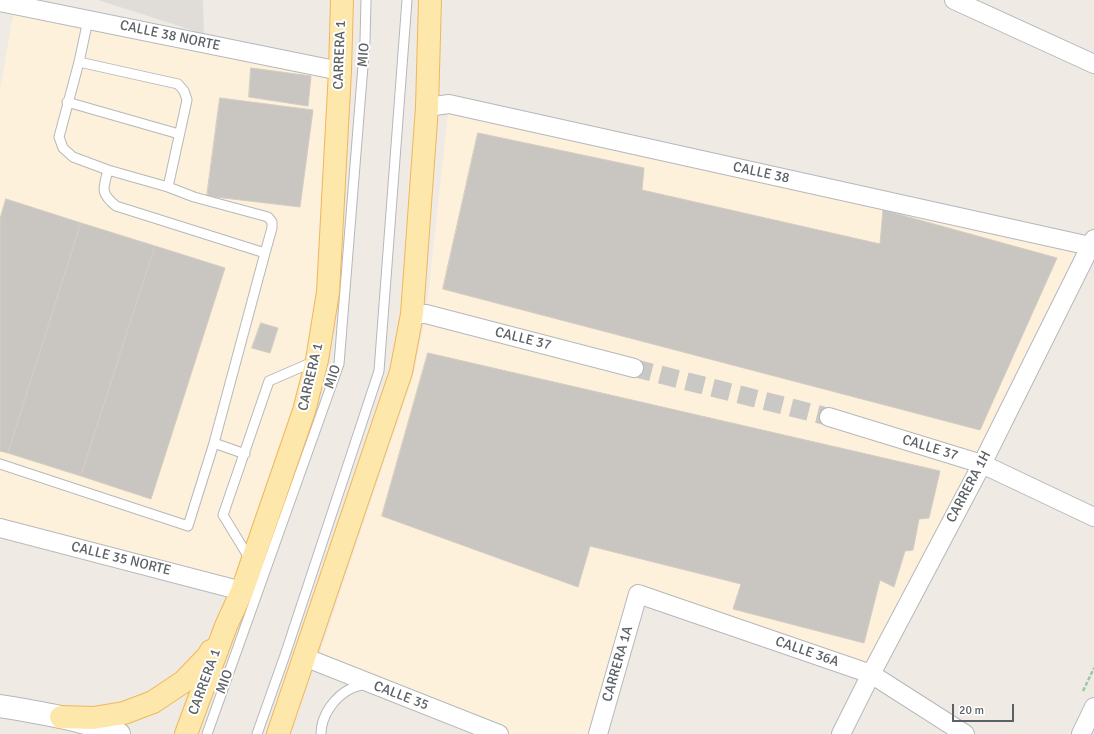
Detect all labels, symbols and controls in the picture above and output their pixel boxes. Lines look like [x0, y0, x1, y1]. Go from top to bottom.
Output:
street label: CALLE 38 NORTE [118, 17, 222, 55]
street label: CARRERA 1 [330, 20, 350, 90]
street label: MIO [355, 42, 373, 68]
street label: CALLE 38 [731, 159, 791, 187]
street label: CALLE 37 [493, 324, 553, 354]
street label: CARRERA 1 [295, 341, 327, 413]
street label: MIO [321, 363, 345, 391]
street label: CALLE 37 [900, 432, 960, 464]
street label: CARRERA 1H [943, 448, 995, 526]
street label: CALLE 35 NORTE [69, 538, 173, 580]
street label: CARRERA 1A [599, 624, 637, 704]
street label: CALLE 36A [773, 633, 841, 671]
street label: CARRERA 1 [185, 647, 225, 717]
street label: MIO [213, 668, 237, 696]
street label: CALLE 35 [371, 678, 431, 714]
scale bar [954, 696, 1016, 722]
text: 20 m [959, 703, 984, 718]

